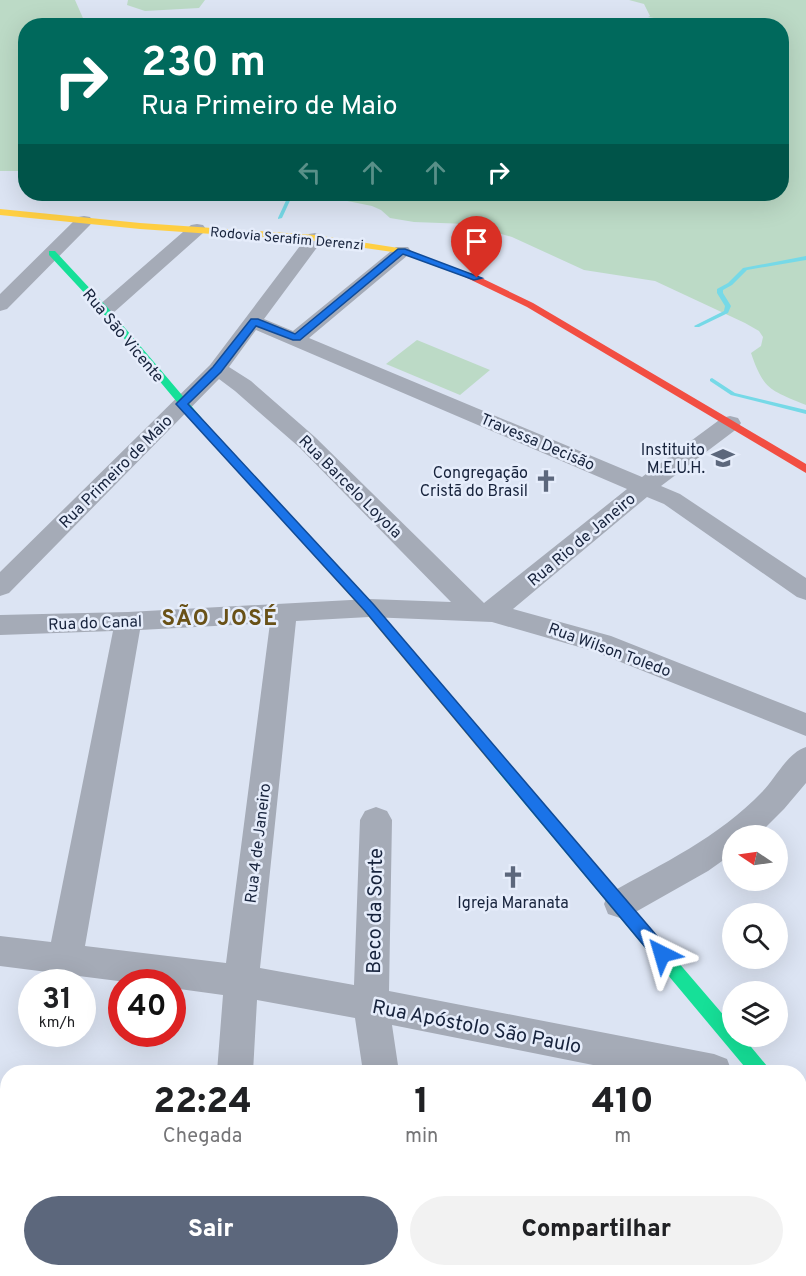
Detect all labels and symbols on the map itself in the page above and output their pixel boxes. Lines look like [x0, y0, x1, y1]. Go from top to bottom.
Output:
pin [451, 216, 502, 278]
street label: Rodovia Serafim Derenzi [209, 224, 364, 255]
street label: Rua São Vicente [77, 285, 168, 387]
street label: Travessa Decisão [477, 410, 597, 476]
street label: Rua Primeiro de Maio [56, 412, 177, 533]
street label: Rua Barcelo Loyola [294, 432, 405, 543]
place label: Instituito M.E.U.H. [641, 441, 705, 479]
school or university icon: Instituito M.E.U.H. [710, 445, 736, 471]
place label: Congregação Cristã do Brasil [420, 464, 528, 502]
church icon: Congregação Cristã do Brasil [533, 468, 559, 494]
street label: Rua Rio de Janeiro [524, 490, 640, 591]
district label: SÃO JOSÉ [161, 604, 279, 633]
street label: Rua do Canal [48, 612, 142, 636]
street label: Rua Wilson Toledo [545, 619, 674, 682]
street label: Rua 4 de Janeiro [242, 782, 276, 904]
north arrow [722, 825, 788, 891]
street label: Beco da Sorte [362, 848, 390, 974]
church icon: Igreja Maranata [500, 864, 526, 890]
place label: Igreja Maranata [457, 894, 569, 914]
position arrow [630, 922, 694, 986]
speed limit sign: 40 [108, 969, 186, 1047]
street label: Rua Apóstolo São Paulo [370, 995, 584, 1061]

